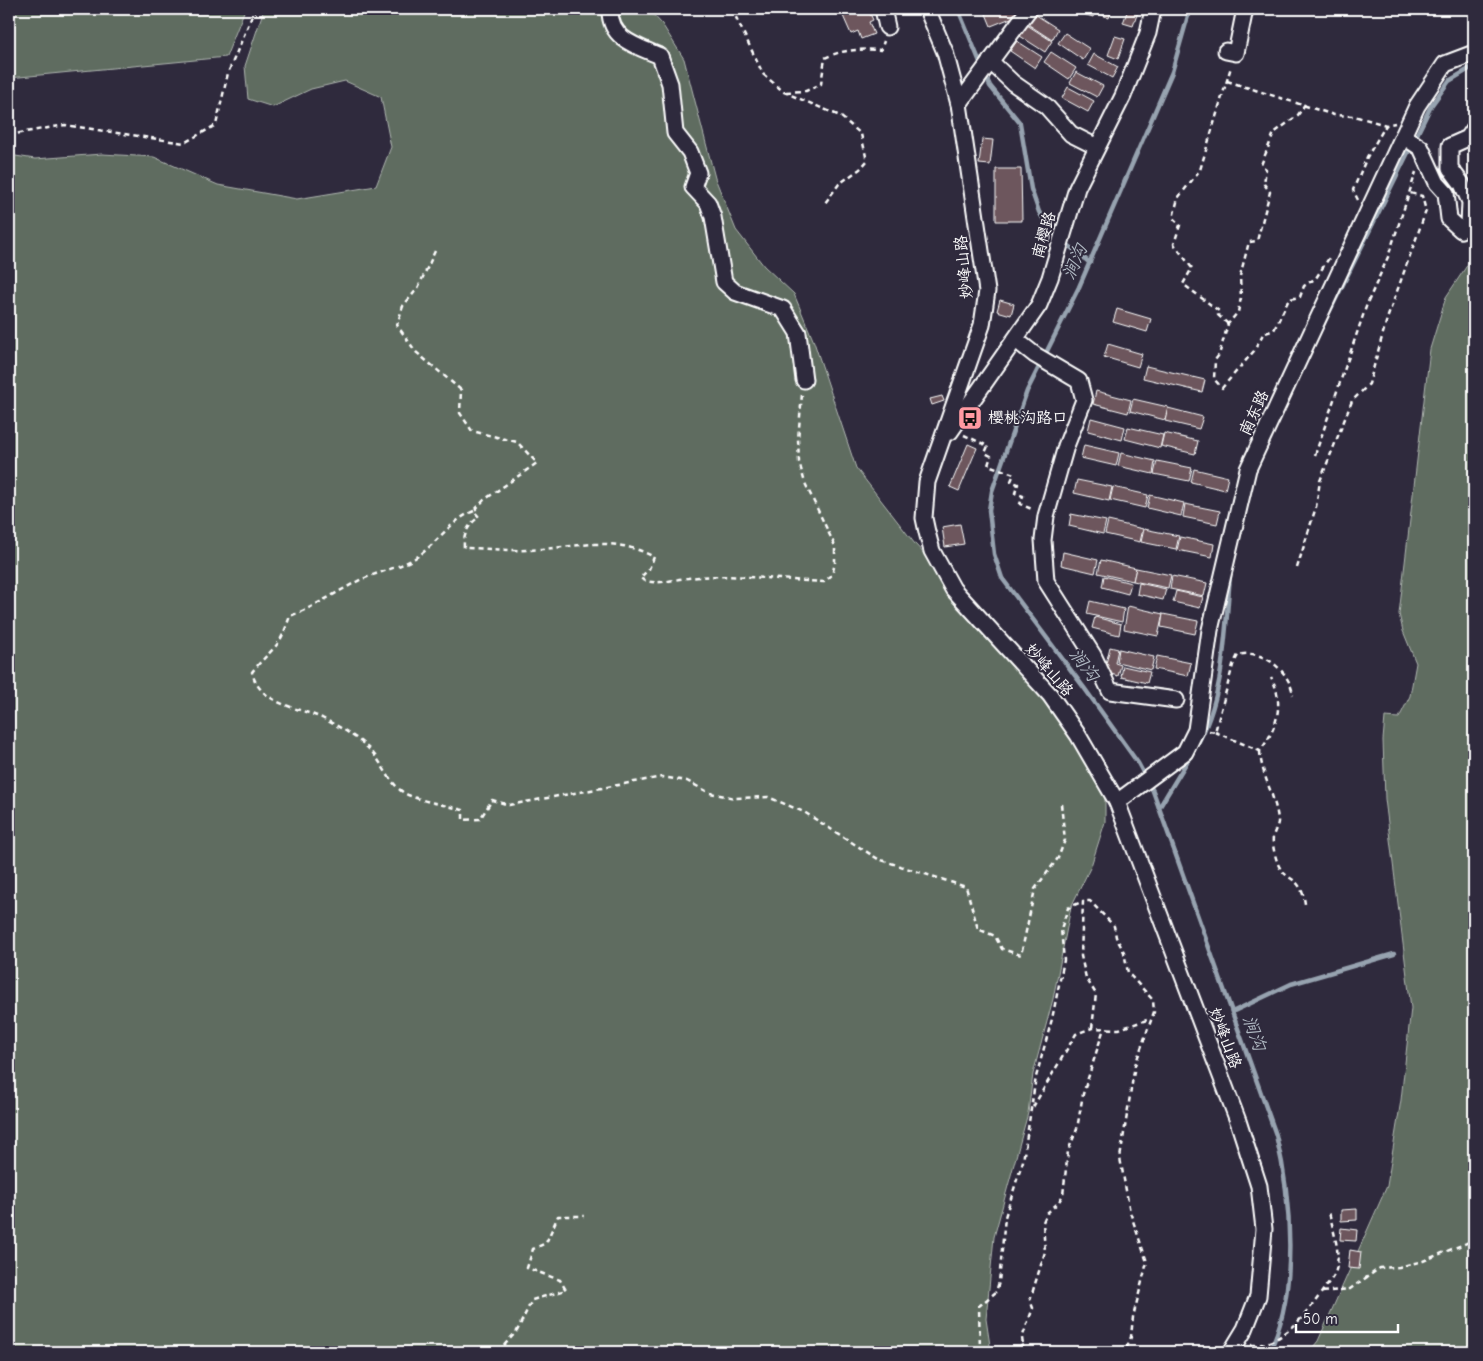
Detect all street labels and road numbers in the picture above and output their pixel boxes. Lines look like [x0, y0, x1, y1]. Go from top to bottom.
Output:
street label: 南樱路 [1029, 209, 1059, 261]
street label: 妙峰山路 [952, 234, 976, 300]
street label: 南东路 [1236, 387, 1272, 439]
street label: 妙峰山路 [1021, 640, 1077, 700]
street label: 妙峰山路 [1205, 1005, 1245, 1071]

